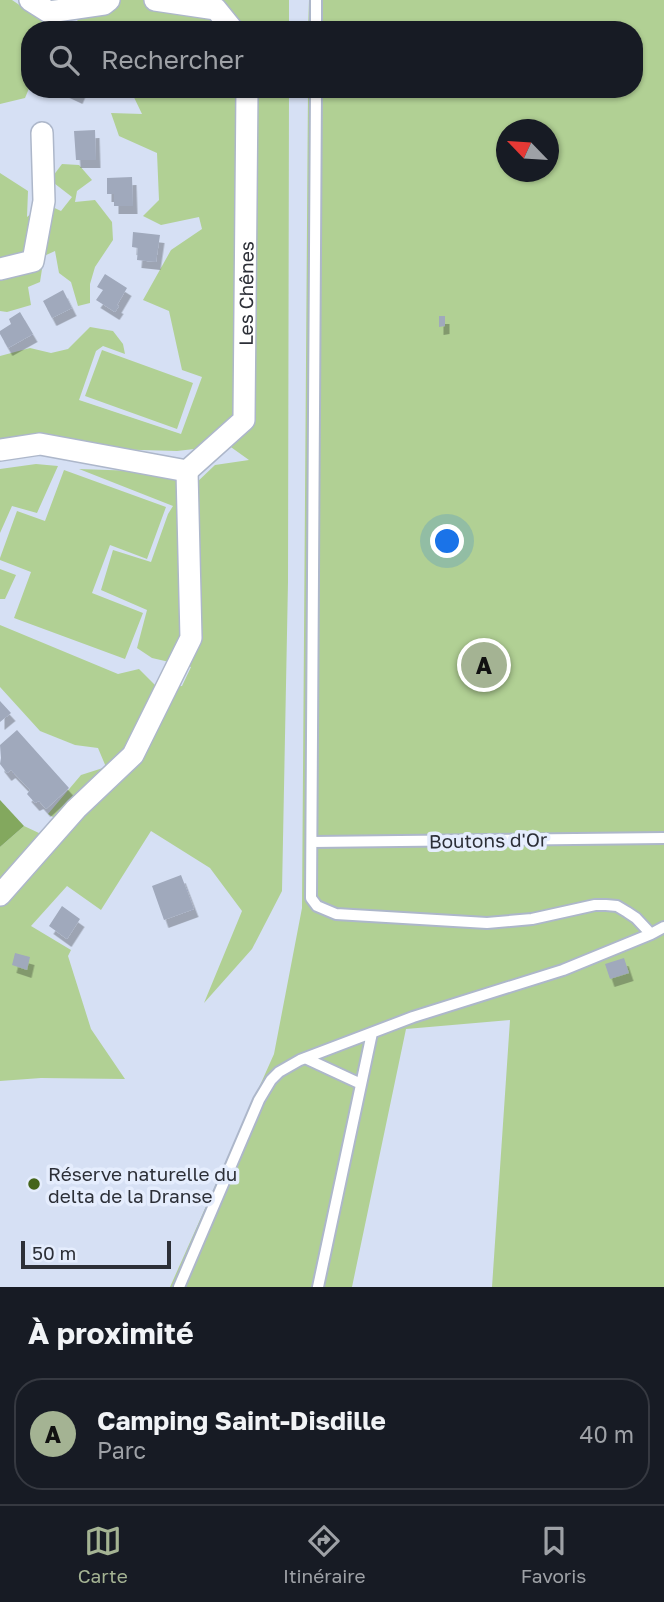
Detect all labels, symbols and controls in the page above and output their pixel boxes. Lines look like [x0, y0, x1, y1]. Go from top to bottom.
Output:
search box [21, 21, 643, 98]
icon: search [45, 41, 83, 79]
text: Rechercher [101, 44, 244, 75]
north arrow [496, 119, 559, 182]
street label: Les Chênes [233, 241, 257, 346]
your location [430, 524, 464, 558]
pin: A [461, 639, 507, 691]
street label: Boutons d'Or [429, 827, 548, 853]
place label: Réserve naturelle du delta de la Dranse [48, 1162, 237, 1207]
marker: Réserve naturelle du delta de la Dranse [26, 1176, 42, 1192]
scale bar [21, 1238, 172, 1270]
text: 50 m [32, 1241, 76, 1264]
text: À proximité [28, 1315, 194, 1351]
text: Camping Saint-Disdille [97, 1405, 386, 1436]
text: A [45, 1420, 61, 1448]
text: 40 m [580, 1420, 634, 1448]
text: Parc [97, 1436, 146, 1464]
tab: Carte [78, 1522, 128, 1587]
tab: Itinéraire [283, 1522, 366, 1587]
tab: Favoris [521, 1522, 586, 1587]

